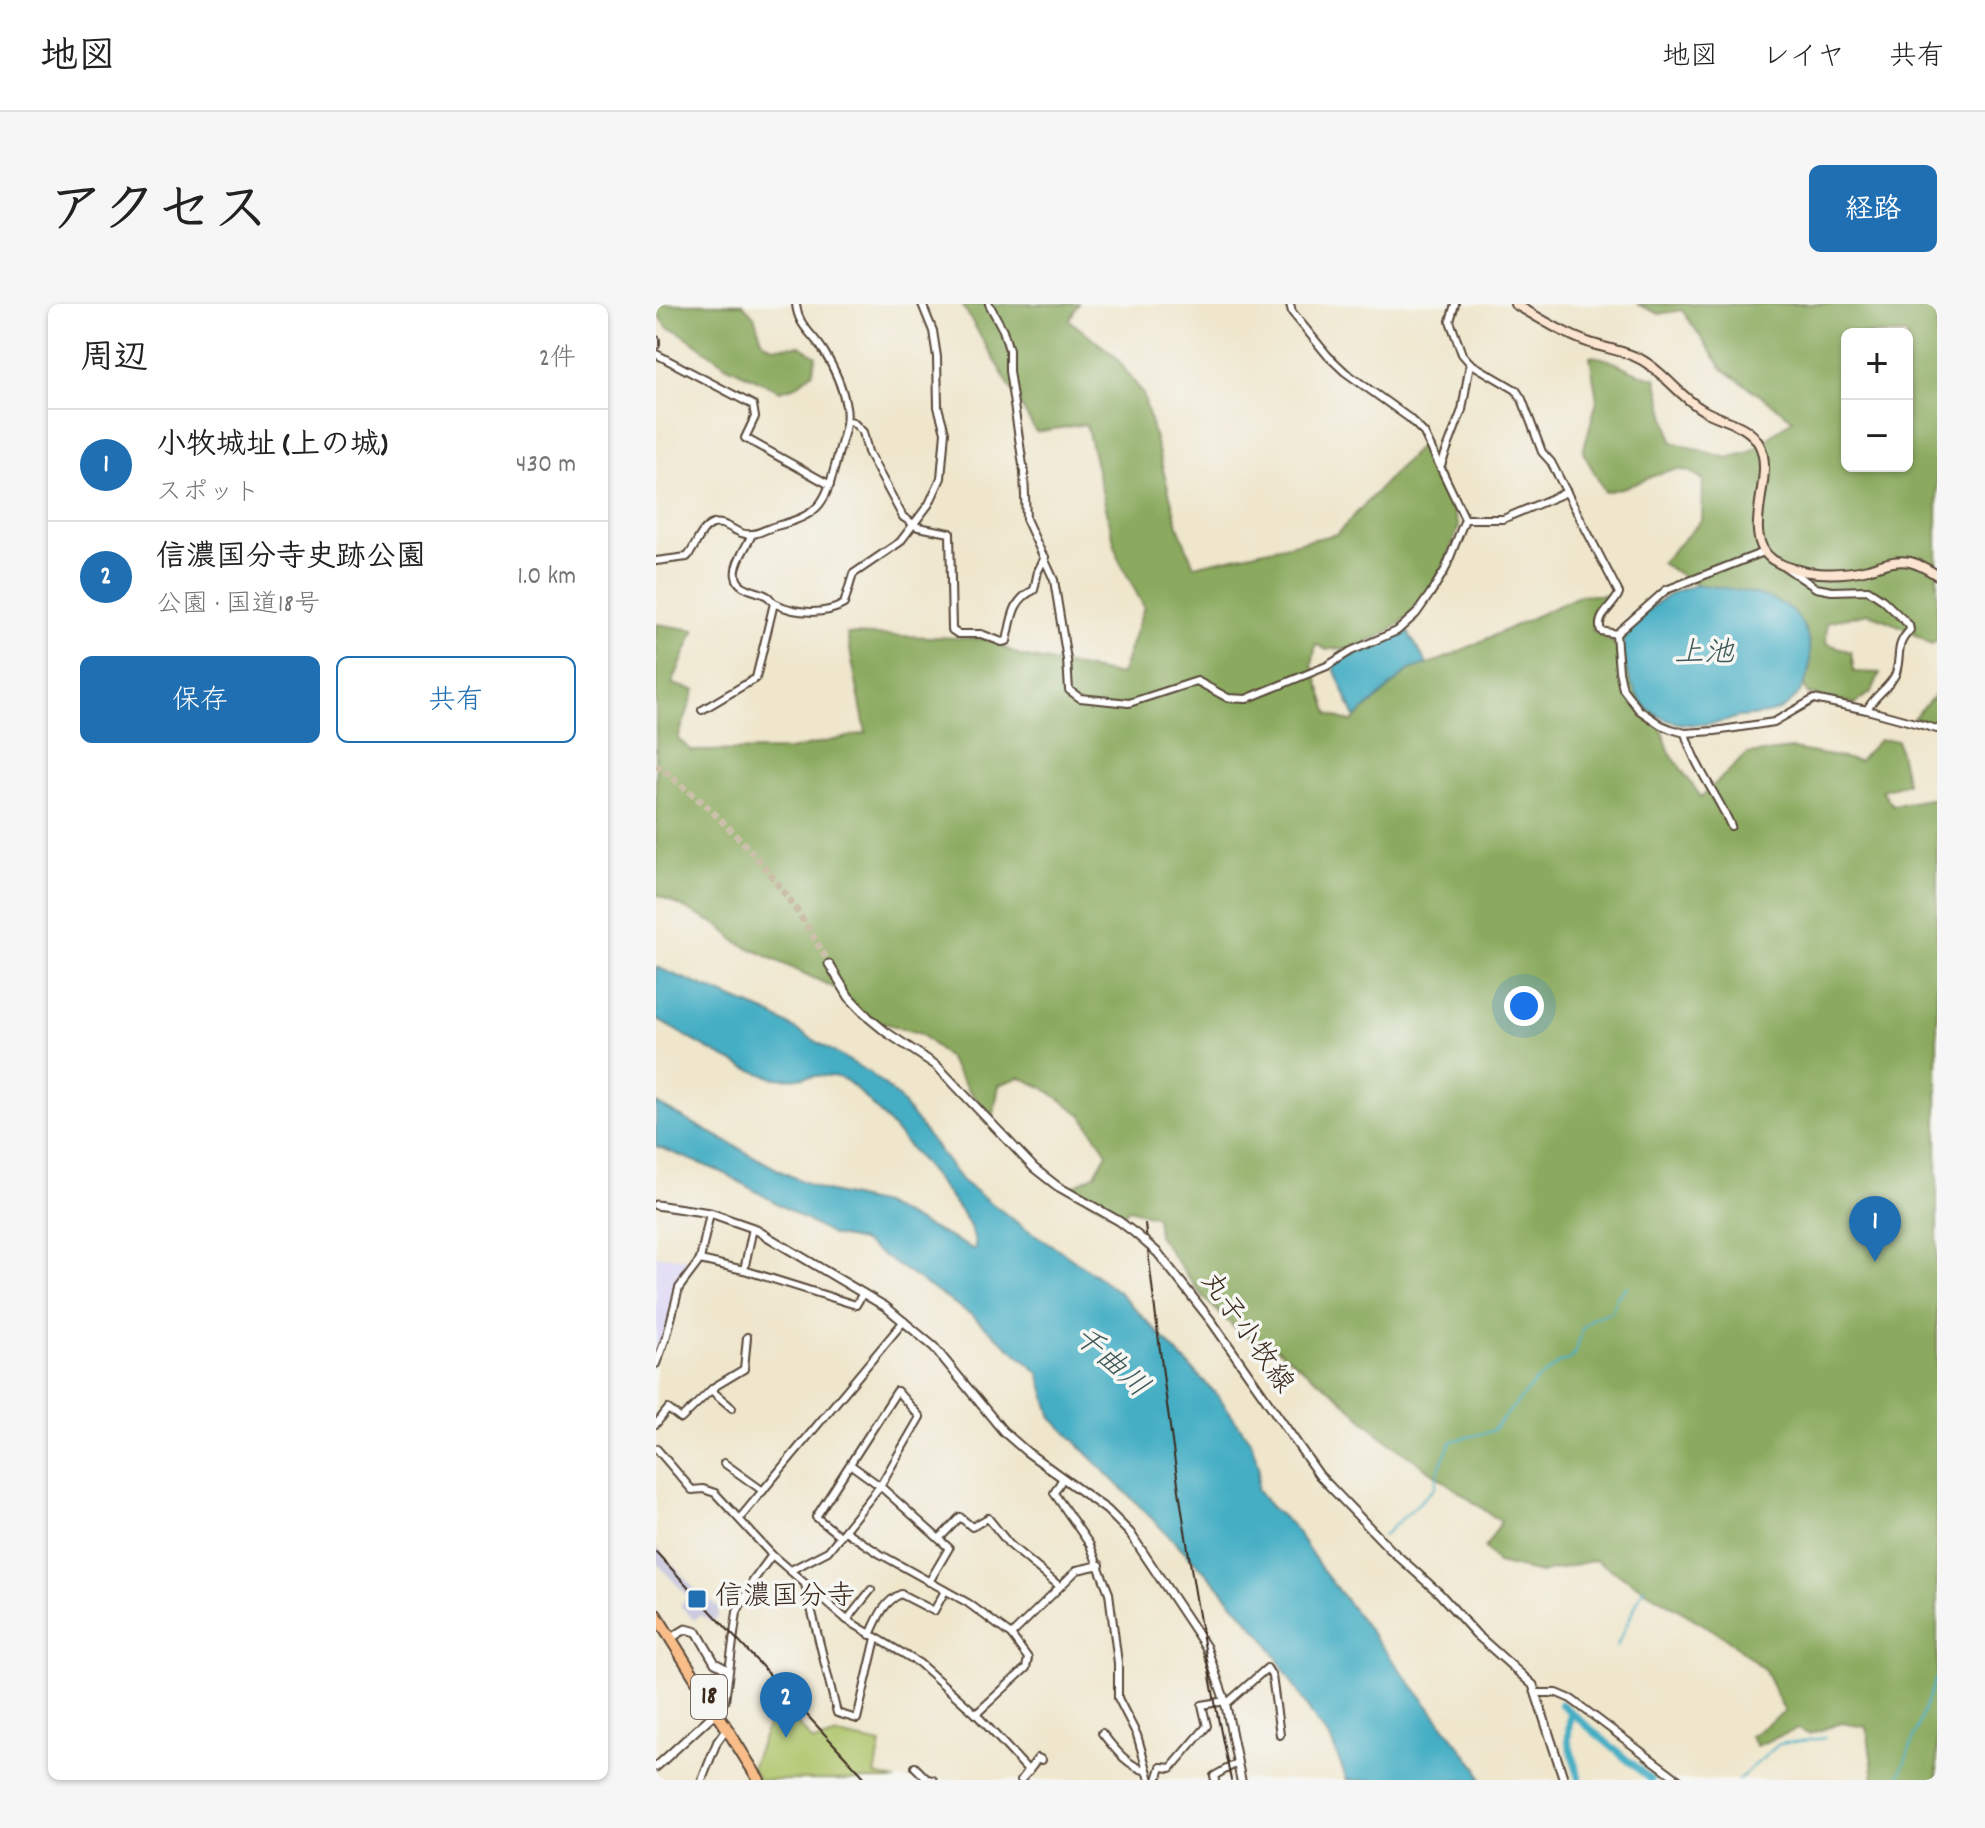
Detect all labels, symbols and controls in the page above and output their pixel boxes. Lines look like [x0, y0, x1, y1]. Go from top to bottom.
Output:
text: 地図 [40, 32, 116, 87]
text: 地図 [1662, 39, 1718, 79]
text: レイヤ [1762, 39, 1845, 79]
text: 共有 [1889, 39, 1945, 79]
button: 経路 [1809, 165, 1937, 252]
text: アクセス [48, 175, 269, 255]
map controls [1841, 328, 1913, 472]
button: + [1841, 328, 1913, 400]
text: 周辺 [80, 336, 148, 385]
text: 2件 [539, 341, 576, 378]
button: − [1841, 400, 1913, 472]
text: 小牧城址 (上の城) [156, 426, 388, 469]
text: 1 [103, 447, 109, 484]
text: 430 m [516, 447, 576, 484]
text: スポット [156, 475, 260, 512]
text: 信濃国分寺史跡公園 [156, 538, 426, 581]
text: 2 [100, 559, 112, 596]
text: 1.0 km [517, 559, 576, 596]
text: 公園 · 国道18号 [156, 587, 320, 624]
water label: 上池 [1674, 634, 1735, 677]
button: 保存 [80, 656, 320, 743]
button: 共有 [336, 656, 576, 743]
your location [1504, 986, 1544, 1026]
pin: 1 [1849, 1196, 1901, 1262]
street label: 丸子小牧線 [1188, 1265, 1302, 1403]
water label: 千曲川 [1061, 1318, 1157, 1410]
place label: 信濃国分寺 [715, 1579, 855, 1619]
marker: 信濃国分寺 [686, 1588, 708, 1610]
pin: 2 [760, 1672, 812, 1738]
road number: 18 [691, 1675, 727, 1719]

